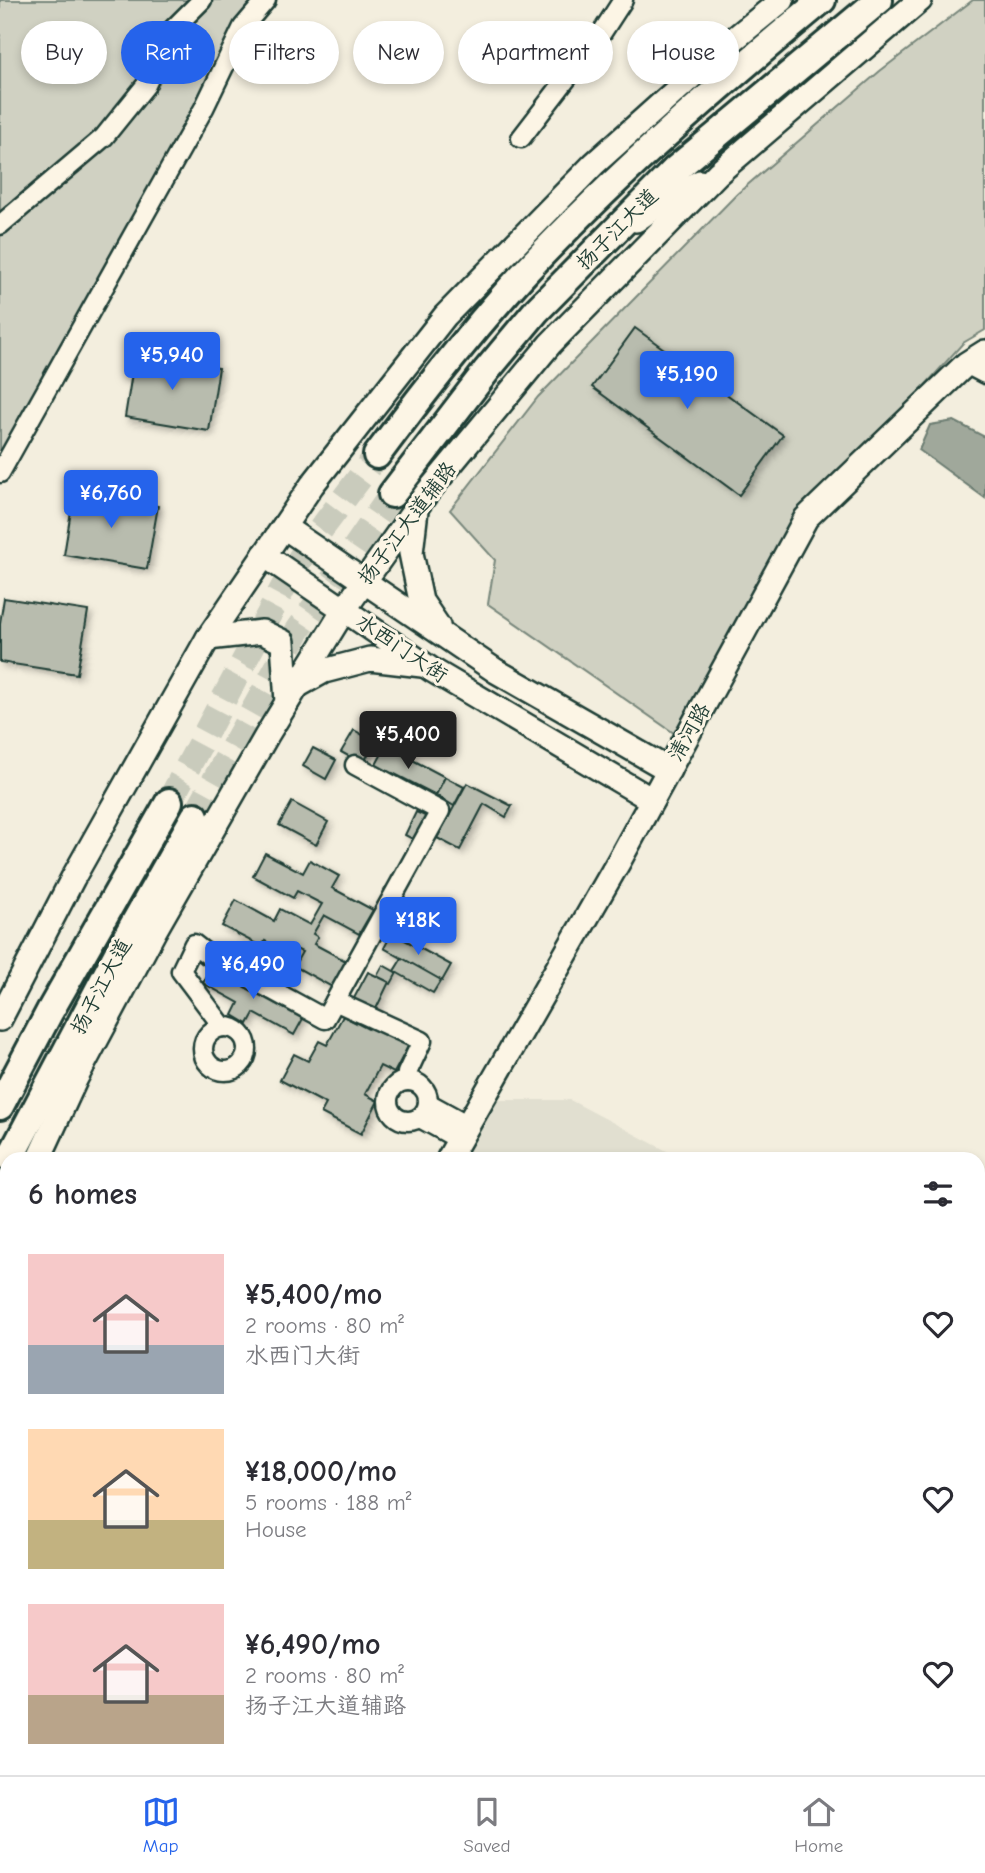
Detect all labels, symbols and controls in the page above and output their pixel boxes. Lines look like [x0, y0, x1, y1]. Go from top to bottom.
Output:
chip: Buy [21, 21, 107, 84]
chip: Rent [121, 21, 215, 84]
chip: Filters [229, 21, 339, 84]
chip: New [353, 21, 444, 84]
chip: Apartment [458, 21, 613, 84]
chip: House [627, 21, 739, 84]
street label: 扬子江大道 [571, 183, 663, 275]
pin: ¥5,940 [115, 332, 229, 392]
text: ¥5,940 [140, 341, 204, 368]
pin: ¥5,190 [630, 352, 744, 411]
text: ¥5,190 [656, 360, 718, 387]
street label: 扬子江大道辅路 [353, 457, 461, 589]
pin: ¥6,760 [54, 470, 168, 530]
text: ¥6,760 [80, 479, 142, 506]
street label: 水西门大街 [352, 609, 452, 687]
street label: 清河路 [663, 699, 715, 765]
pin: ¥5,400 [351, 712, 465, 771]
text: ¥5,400 [375, 720, 441, 747]
pin: ¥18K [377, 898, 459, 957]
text: ¥18K [395, 906, 441, 933]
street label: 扬子江大道 [66, 934, 136, 1038]
pin: ¥6,490 [196, 942, 310, 1001]
text: ¥6,490 [221, 950, 285, 977]
icon: filters [919, 1175, 957, 1213]
text: 6 homes [28, 1177, 137, 1212]
text: ¥5,400/mo [245, 1277, 382, 1312]
icon: home [84, 1282, 168, 1366]
icon: heart [919, 1305, 957, 1343]
text: 2 rooms · 80 m² [245, 1312, 404, 1339]
text: 水西门大街 [245, 1342, 360, 1369]
text: ¥18,000/mo [245, 1454, 397, 1489]
icon: home [84, 1457, 168, 1541]
icon: heart [919, 1480, 957, 1518]
text: 5 rooms · 188 m² [245, 1489, 411, 1516]
text: House [245, 1516, 307, 1543]
text: ¥6,490/mo [245, 1627, 381, 1662]
icon: home [84, 1632, 168, 1716]
icon: heart [919, 1655, 957, 1693]
text: 2 rooms · 80 m² [245, 1662, 404, 1689]
text: 扬子江大道辅路 [245, 1692, 406, 1719]
tab: Map [142, 1793, 180, 1857]
tab: Saved [463, 1793, 511, 1857]
tab: Home [794, 1793, 843, 1857]

